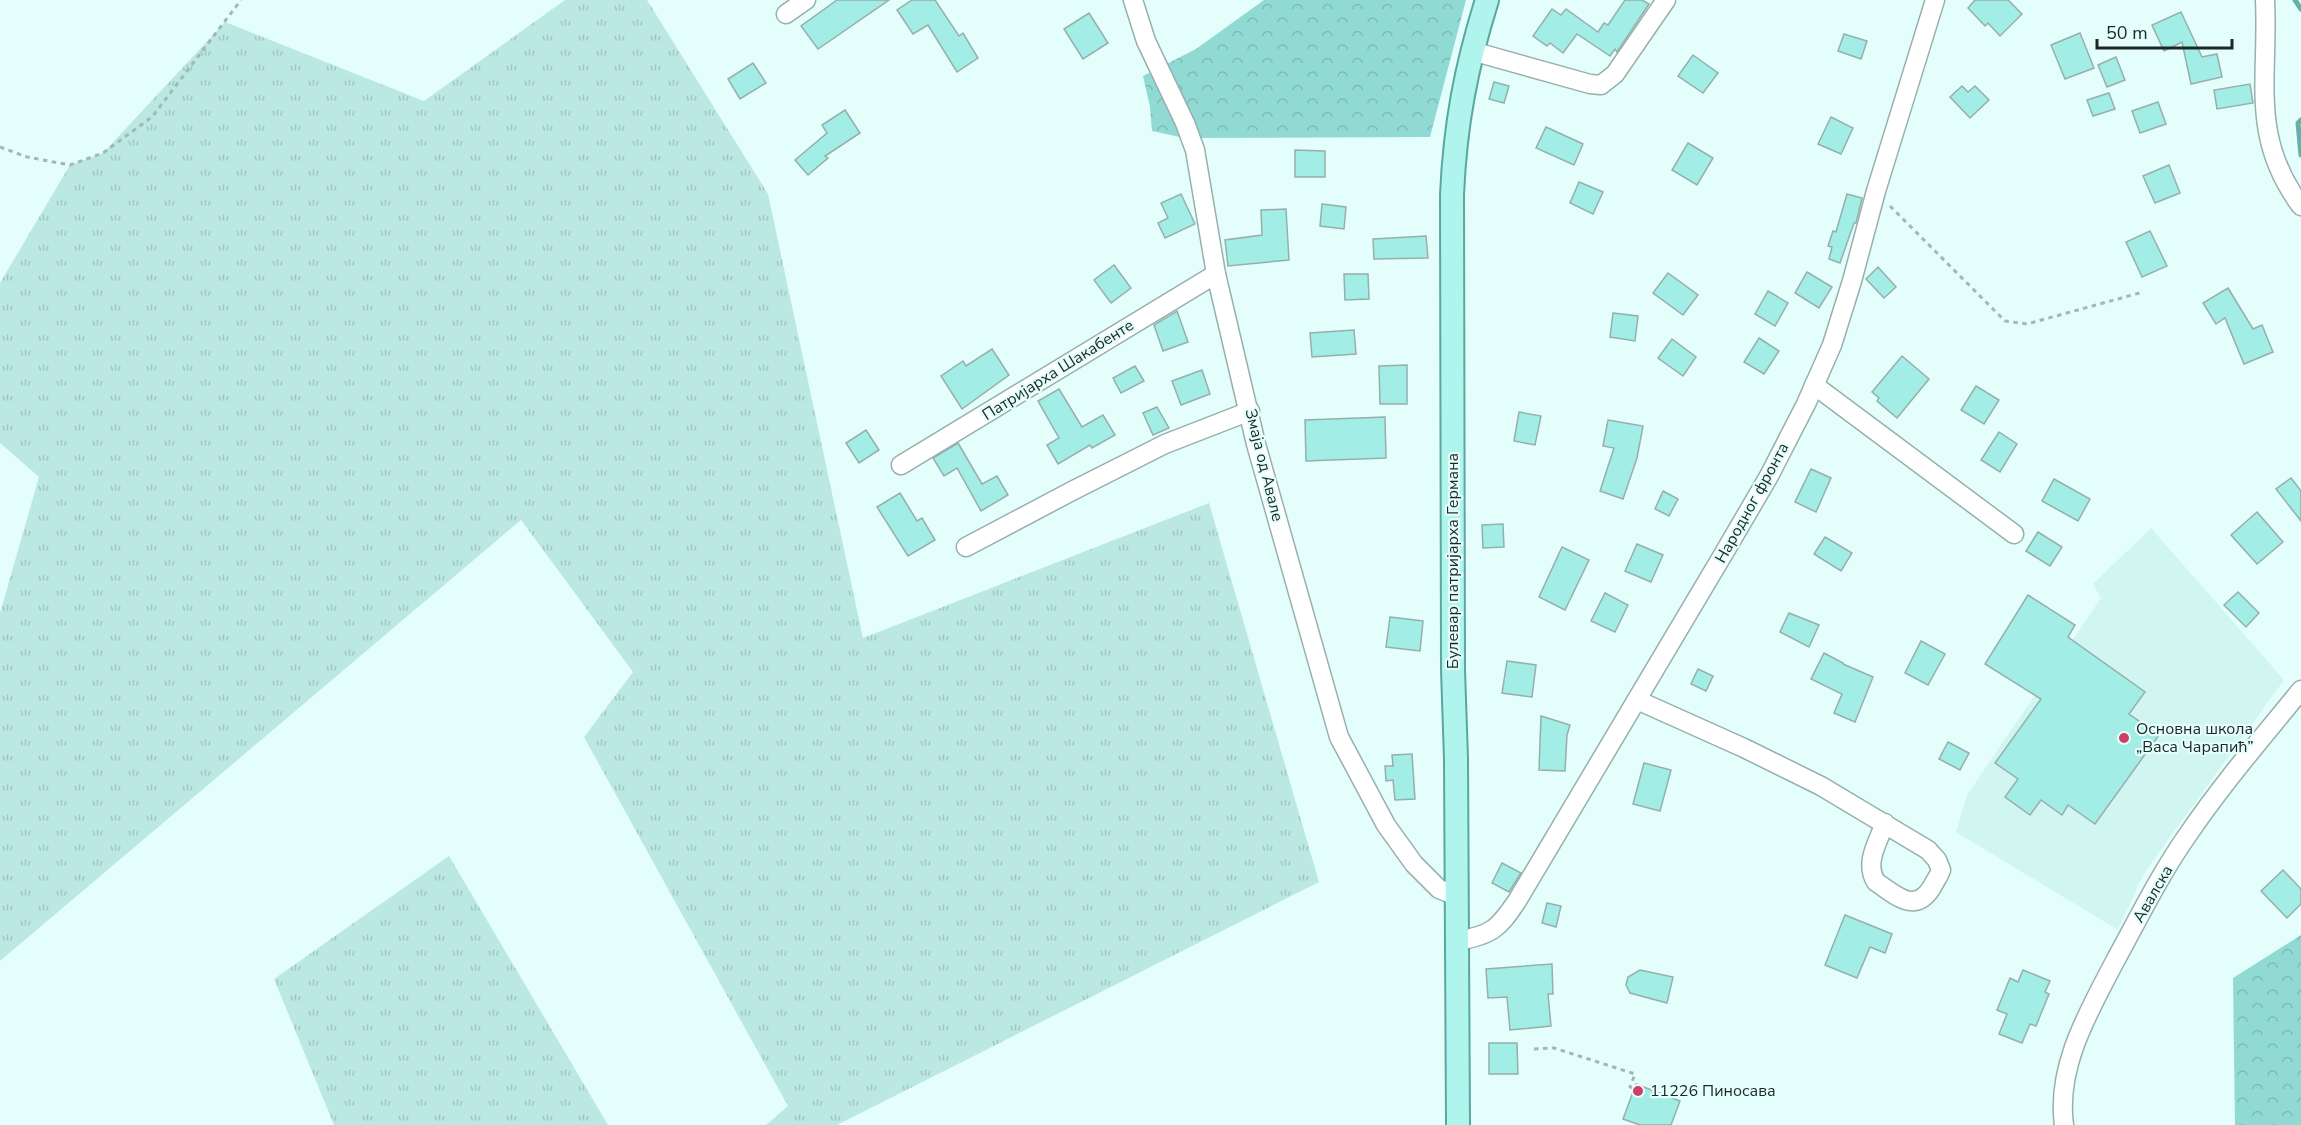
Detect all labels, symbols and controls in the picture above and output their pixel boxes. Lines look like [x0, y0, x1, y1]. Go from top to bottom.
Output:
scale bar [2097, 12, 2232, 50]
text: 50 m [2106, 21, 2148, 45]
street label: Патријарха Шакабенте [978, 314, 1138, 426]
street label: Змаја од Авале [1239, 406, 1289, 524]
street label: Народног фронта [1710, 439, 1794, 567]
street label: Булевар патријарха Германа [1442, 453, 1464, 669]
place label: Основна школа „Васа Чарапић” [2136, 718, 2254, 758]
marker: Основна школа „Васа Чарапић” [2117, 731, 2131, 745]
street label: Авалска [2128, 861, 2178, 927]
place label: 11226 Пиносава [1650, 1080, 1776, 1102]
marker: 11226 Пиносава [1631, 1084, 1645, 1098]

